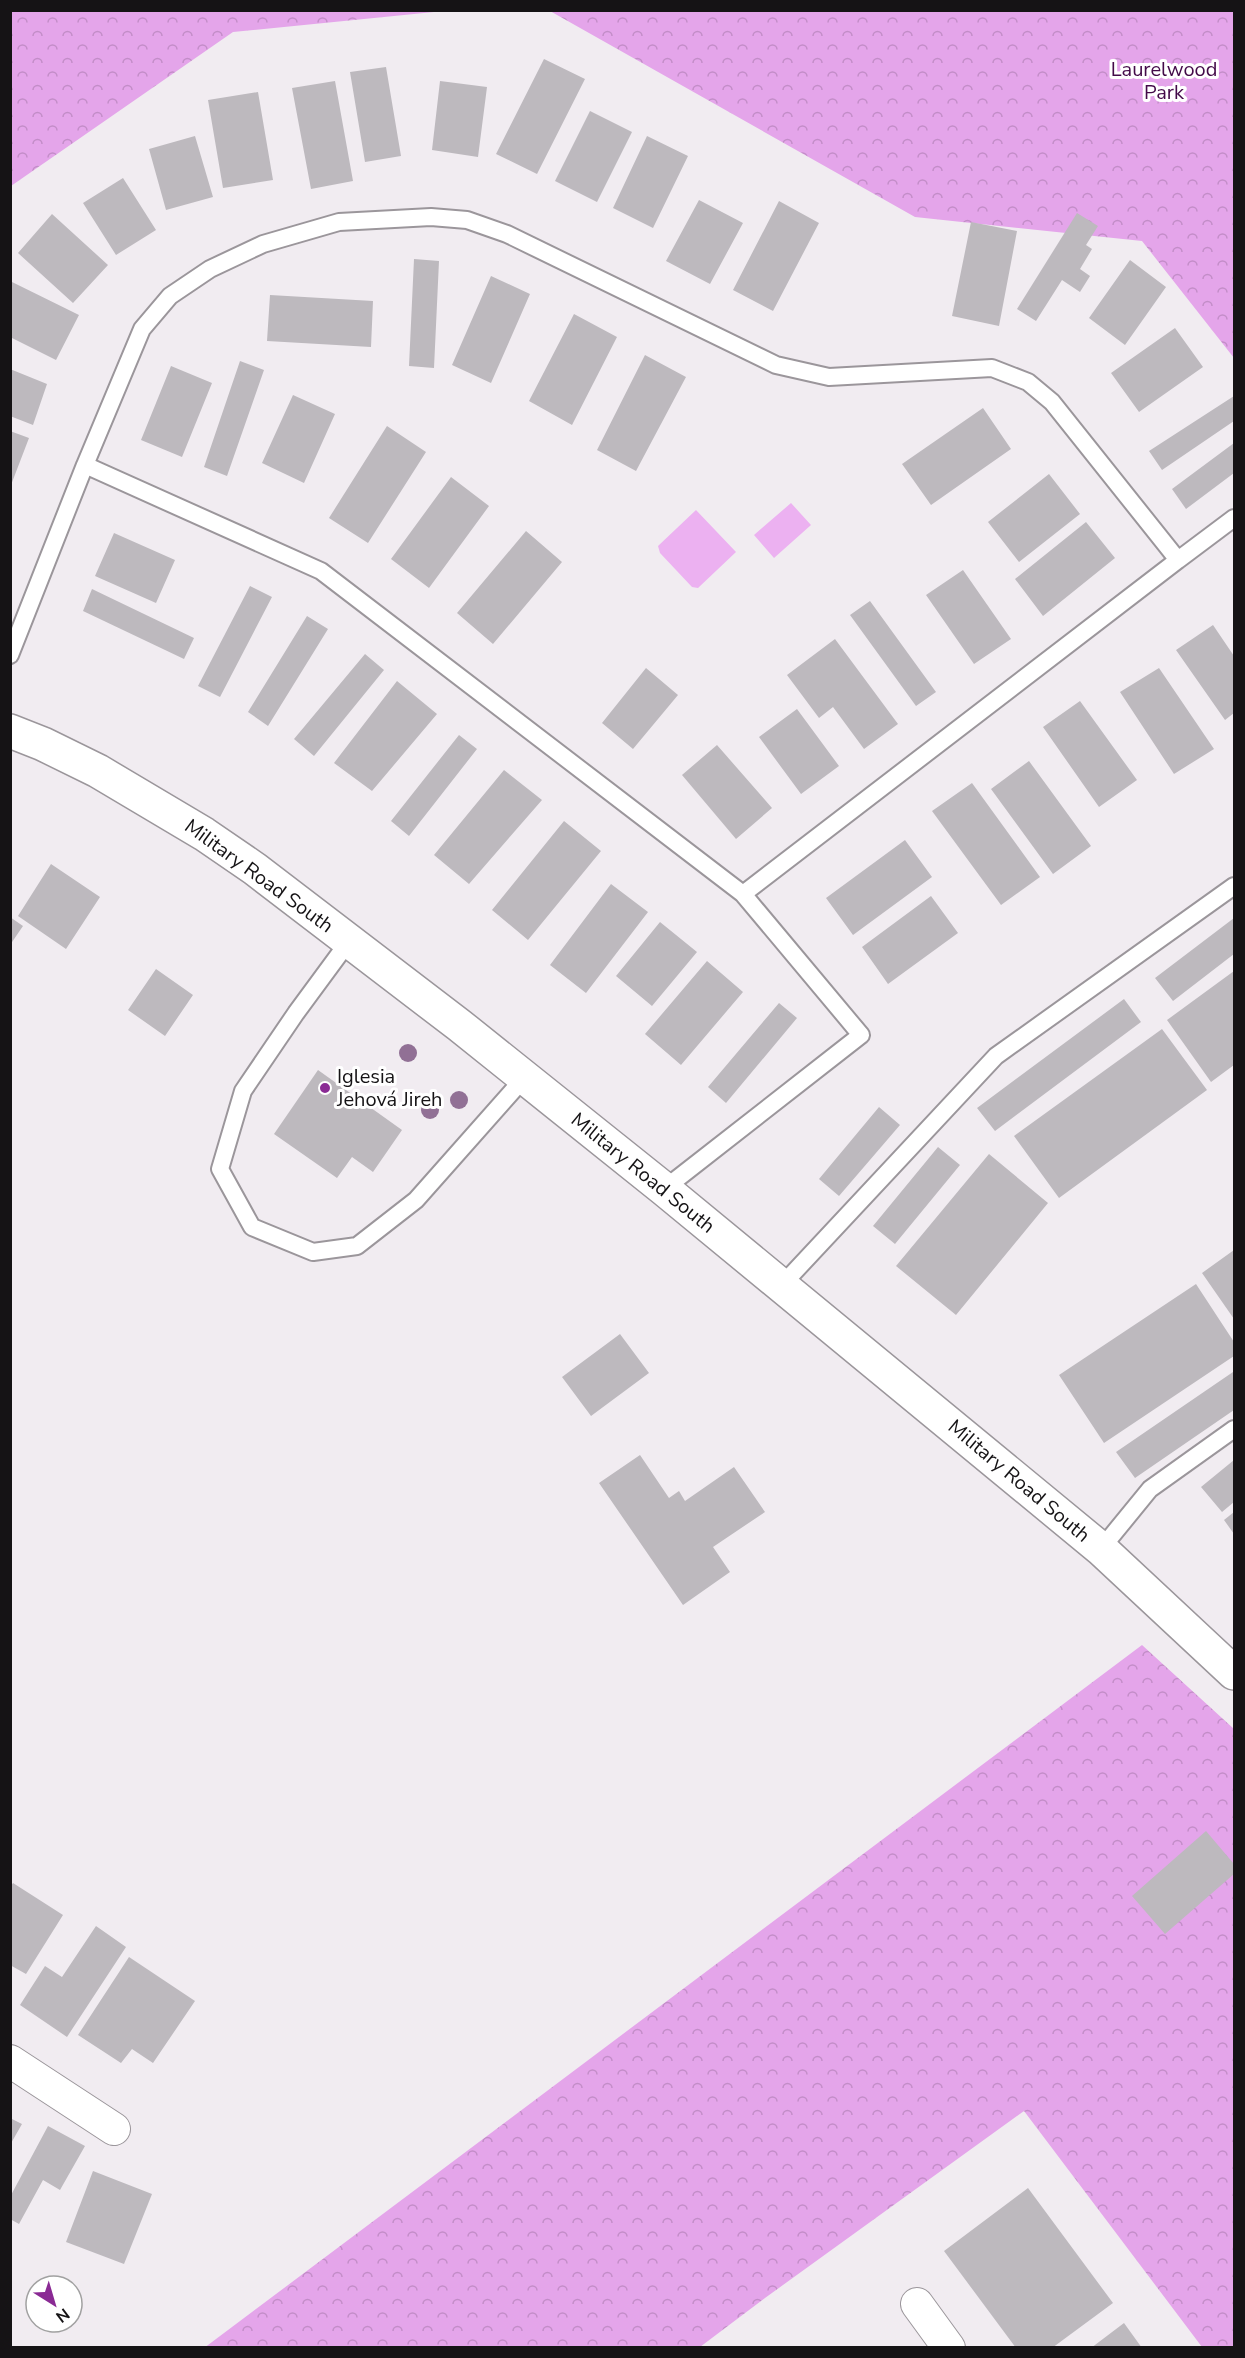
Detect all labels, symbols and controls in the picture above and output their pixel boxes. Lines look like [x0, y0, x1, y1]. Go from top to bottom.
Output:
park label: Laurelwood Park [1111, 56, 1217, 106]
street label: Military Road South [179, 813, 339, 939]
place label: Iglesia Jehová Jireh [336, 1063, 442, 1113]
marker: Iglesia Jehová Jireh [318, 1081, 332, 1095]
street label: Military Road South [565, 1107, 721, 1239]
street label: Military Road South [942, 1414, 1096, 1548]
north arrow [24, 2274, 84, 2334]
text: N [51, 2303, 74, 2328]

